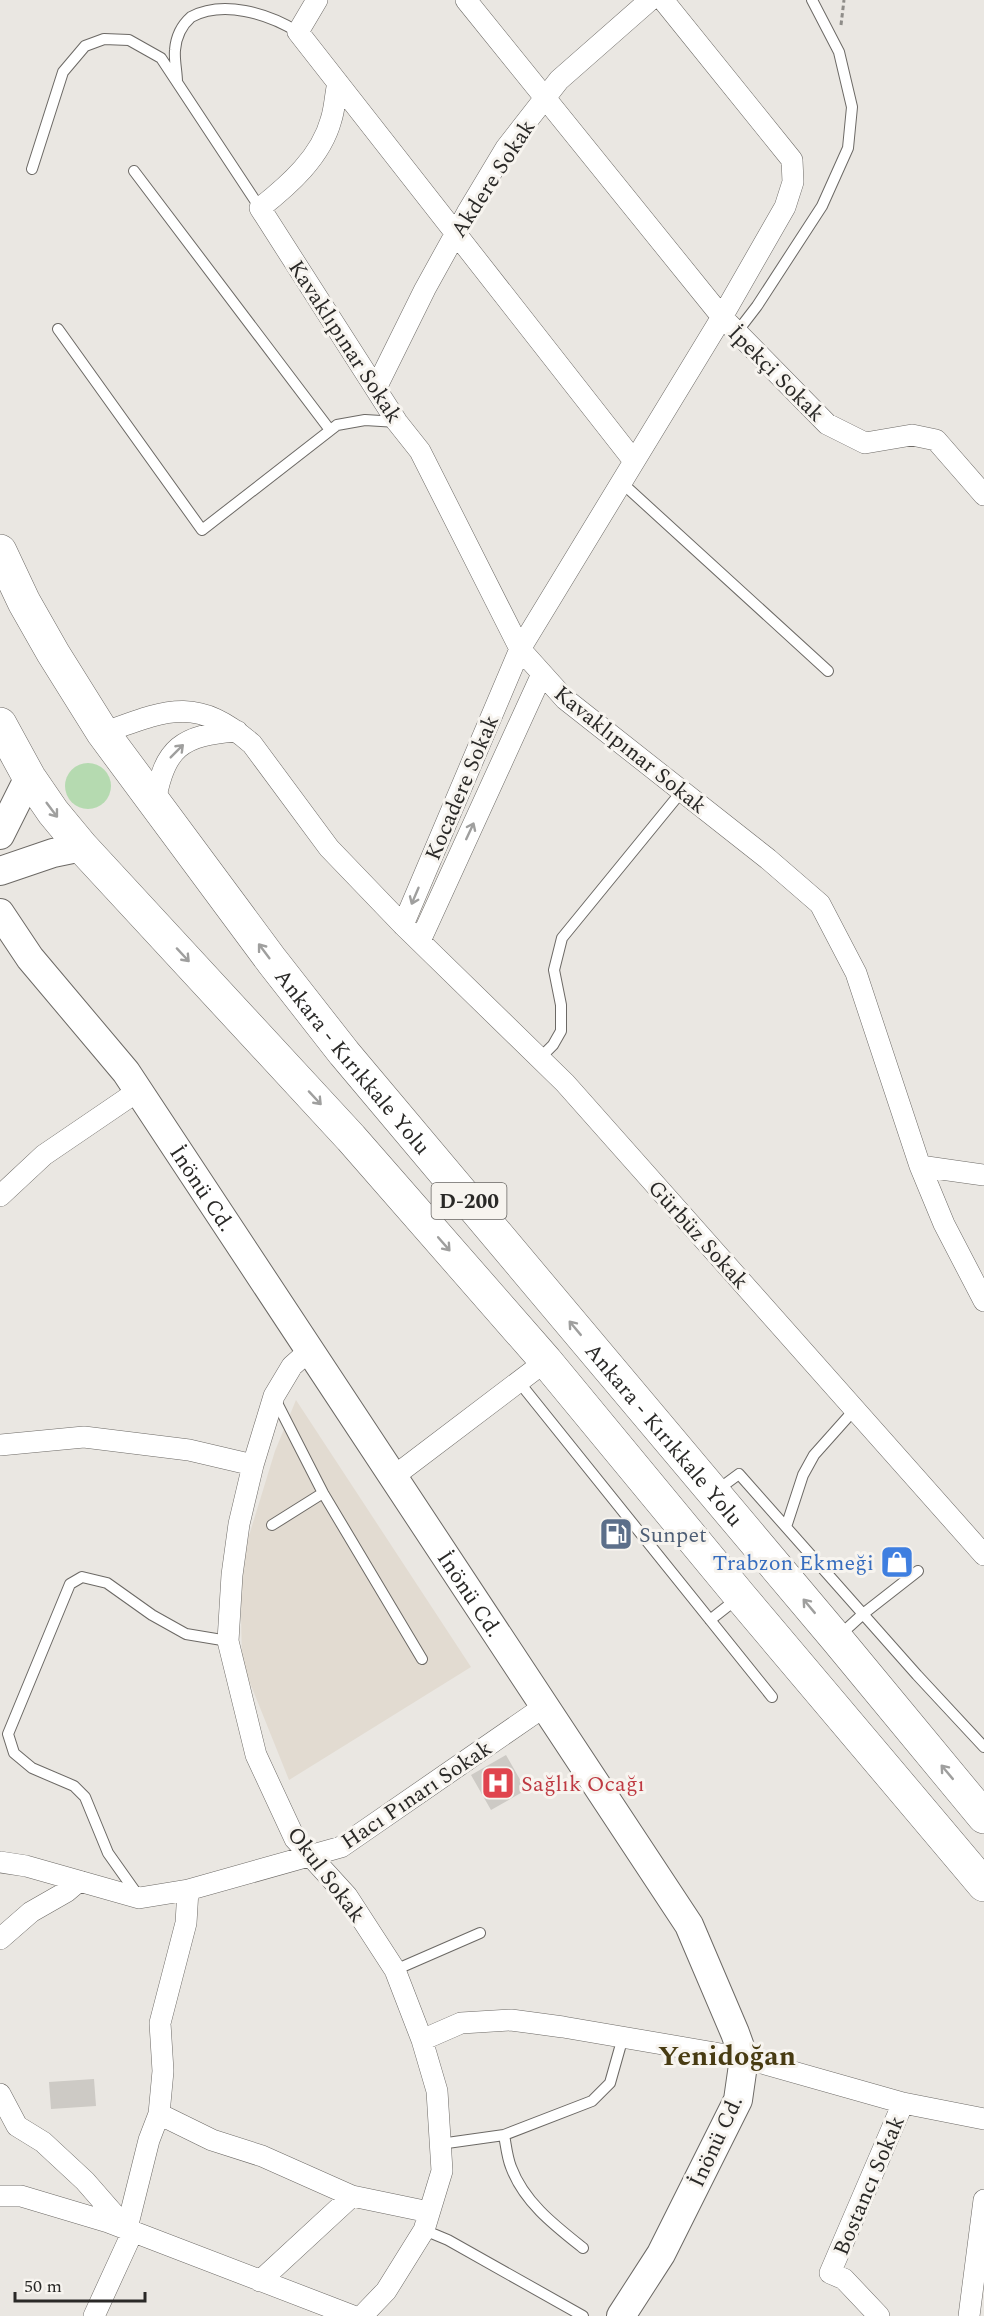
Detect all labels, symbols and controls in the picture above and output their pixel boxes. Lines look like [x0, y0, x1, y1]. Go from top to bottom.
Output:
street label: Akdere Sokak [443, 113, 544, 244]
street label: Kavaklıpınar Sokak [280, 254, 410, 430]
street label: İpekçi Sokak [720, 318, 832, 430]
street label: Kavaklıpınar Sokak [546, 678, 714, 822]
street label: Kocadere Sokak [417, 710, 508, 866]
one-way arrow [169, 744, 184, 758]
one-way arrow [46, 802, 59, 818]
one-way arrow [465, 822, 477, 840]
one-way arrow [409, 886, 420, 905]
one-way arrow [258, 943, 270, 959]
one-way arrow [176, 947, 190, 962]
street label: Ankara - Kırıkkale Yolu [266, 962, 438, 1162]
one-way arrow [308, 1091, 322, 1106]
street label: İnönü Cd. [161, 1139, 242, 1239]
street label: Gürbüz Sokak [640, 1173, 756, 1297]
road number: D-200 [432, 1183, 506, 1219]
one-way arrow [437, 1236, 451, 1251]
one-way arrow [568, 1321, 582, 1336]
street label: Ankara - Kırıkkale Yolu [576, 1336, 751, 1534]
fuel station icon: Sunpet [598, 1516, 634, 1552]
place label: Sunpet [639, 1519, 707, 1552]
street label: İnönü Cd. [428, 1544, 510, 1644]
shop icon: Trabzon Ekmeği [879, 1544, 915, 1580]
place label: Trabzon Ekmeği [712, 1547, 874, 1580]
one-way arrow [802, 1599, 816, 1614]
street label: Hacı Pınarı Sokak [335, 1732, 499, 1858]
one-way arrow [940, 1764, 953, 1780]
hospital icon: Sağlık Ocağı [480, 1765, 516, 1801]
place label: Sağlık Ocağı [521, 1768, 645, 1801]
street label: Okul Sokak [279, 1820, 373, 1930]
district label: Yenidoğan [658, 2035, 796, 2078]
street label: İnönü Cd. [681, 2090, 752, 2193]
street label: Bostancı Sokak [825, 2111, 914, 2261]
scale bar [15, 2265, 146, 2303]
text: 50 m [24, 2273, 62, 2300]

